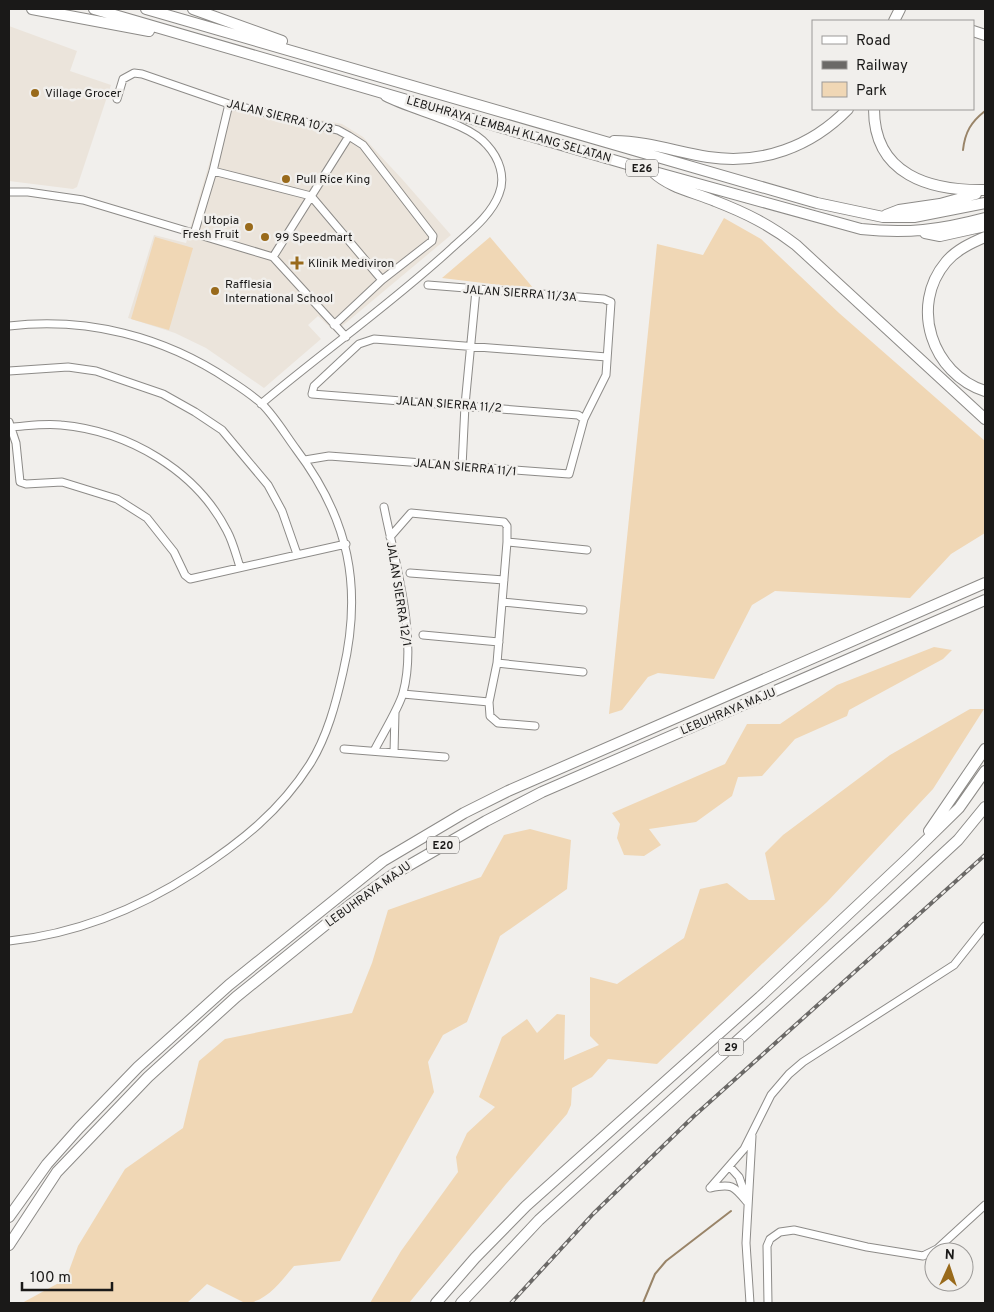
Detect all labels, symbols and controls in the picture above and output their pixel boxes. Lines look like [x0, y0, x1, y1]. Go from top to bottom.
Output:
legend [812, 20, 974, 110]
text: Road [856, 32, 891, 51]
text: Railway [856, 57, 908, 76]
text: Park [856, 82, 887, 101]
place label: Village Grocer [45, 86, 122, 102]
marker: Village Grocer [29, 87, 41, 99]
street label: LEBUHRAYA LEMBAH KLANG SELATAN [404, 93, 613, 167]
street label: JALAN SIERRA 10/3 [225, 96, 335, 138]
road number: E26 [626, 160, 658, 177]
place label: Pull Rice King [296, 172, 370, 188]
marker: Pull Rice King [280, 173, 292, 185]
place label: Utopia Fresh Fruit [183, 213, 239, 243]
marker: Utopia Fresh Fruit [243, 221, 255, 233]
place label: 99 Speedmart [275, 230, 352, 246]
marker: 99 Speedmart [259, 231, 271, 243]
marker: Klinik Mediviron [290, 256, 304, 270]
place label: Klinik Mediviron [308, 256, 394, 272]
place label: Rafflesia International School [225, 277, 333, 307]
street label: JALAN SIERRA 11/3A [462, 282, 577, 306]
marker: Rafflesia International School [209, 285, 221, 297]
street label: JALAN SIERRA 11/2 [395, 393, 502, 417]
street label: JALAN SIERRA 11/1 [413, 456, 517, 480]
street label: JALAN SIERRA 12/1 [382, 540, 414, 648]
street label: LEBUHRAYA MAJU [678, 685, 779, 739]
road number: E20 [427, 836, 459, 854]
street label: LEBUHRAYA MAJU [322, 858, 415, 931]
road number: 29 [718, 1038, 744, 1056]
north arrow [924, 1242, 974, 1292]
text: N [944, 1247, 955, 1264]
scale bar [22, 1260, 112, 1292]
text: 100 m [30, 1269, 71, 1288]

